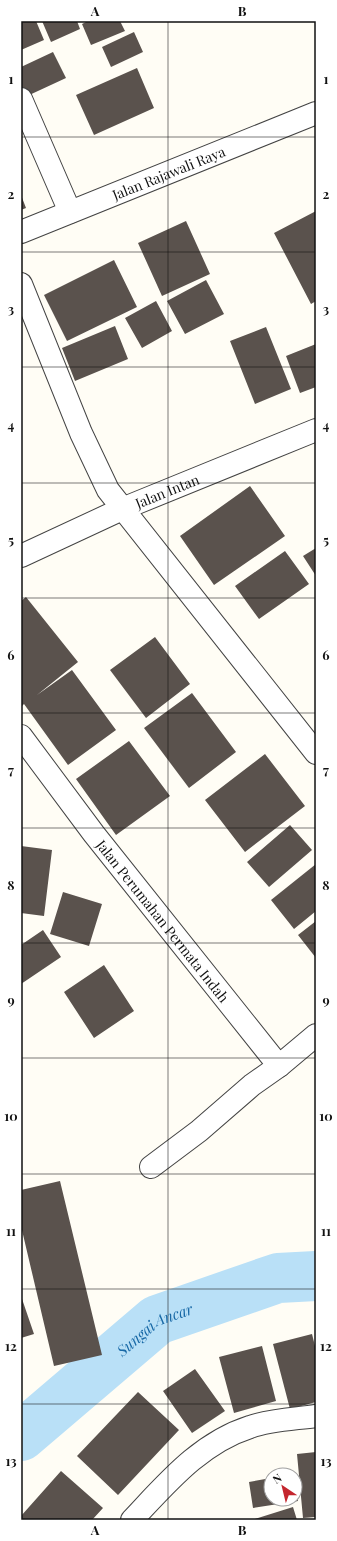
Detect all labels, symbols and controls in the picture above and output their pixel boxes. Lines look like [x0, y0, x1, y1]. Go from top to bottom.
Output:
text: A [90, 2, 100, 19]
text: B [238, 2, 247, 19]
text: 1 [9, 70, 14, 87]
text: 1 [324, 70, 329, 87]
street label: Jalan Rajawali Raya [108, 141, 228, 204]
text: 2 [8, 185, 15, 202]
text: 2 [323, 185, 330, 202]
text: 3 [8, 300, 14, 317]
text: 3 [323, 300, 329, 317]
text: 4 [8, 416, 15, 433]
text: 4 [323, 416, 330, 433]
street label: Jalan Intan [131, 469, 202, 513]
text: 5 [8, 531, 14, 548]
text: 5 [323, 531, 329, 548]
text: 6 [7, 646, 15, 663]
text: 6 [322, 646, 330, 663]
text: 7 [8, 761, 14, 778]
text: 7 [323, 761, 329, 778]
street label: Jalan Perumahan Permata Indah [92, 835, 234, 1006]
text: 8 [7, 876, 15, 893]
text: 8 [322, 876, 330, 893]
text: 9 [7, 991, 15, 1008]
text: 9 [322, 991, 330, 1008]
text: 10 [4, 1107, 18, 1124]
text: 10 [319, 1107, 333, 1124]
text: 11 [6, 1222, 16, 1239]
text: 11 [321, 1222, 331, 1239]
water label: Sungai Ancar [111, 1298, 196, 1361]
text: 12 [5, 1337, 17, 1354]
text: 12 [320, 1337, 332, 1354]
text: 13 [5, 1452, 17, 1469]
text: 13 [320, 1452, 332, 1469]
north arrow [263, 1467, 303, 1507]
text: N [269, 1470, 285, 1487]
text: A [90, 1521, 100, 1538]
text: B [238, 1521, 247, 1538]

